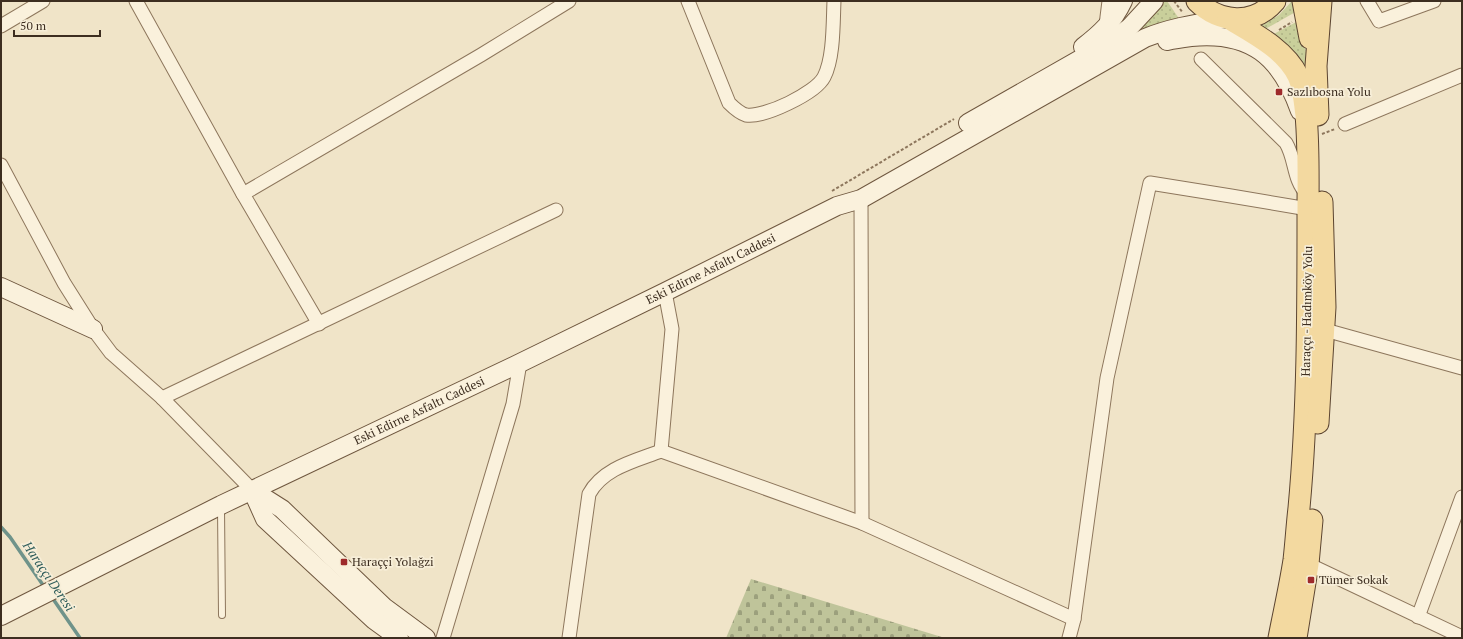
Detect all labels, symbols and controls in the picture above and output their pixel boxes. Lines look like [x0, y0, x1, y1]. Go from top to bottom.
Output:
scale bar [14, 12, 100, 38]
text: 50 m [20, 18, 47, 33]
place label: Sazlıbosna Yolu [1287, 84, 1371, 99]
marker: Sazlıbosna Yolu [1274, 87, 1284, 97]
street label: Eski Edirne Asfaltı Caddesi [643, 230, 778, 307]
street label: Haraççı - Hadımköy Yolu [1298, 245, 1315, 376]
street label: Eski Edirne Asfaltı Caddesi [351, 373, 487, 448]
water label: Haraççı Deresi [18, 537, 79, 615]
place label: Haraççi Yolağzi [352, 554, 434, 569]
marker: Haraççi Yolağzi [339, 557, 349, 567]
place label: Tümer Sokak [1319, 572, 1389, 587]
marker: Tümer Sokak [1306, 575, 1316, 585]

